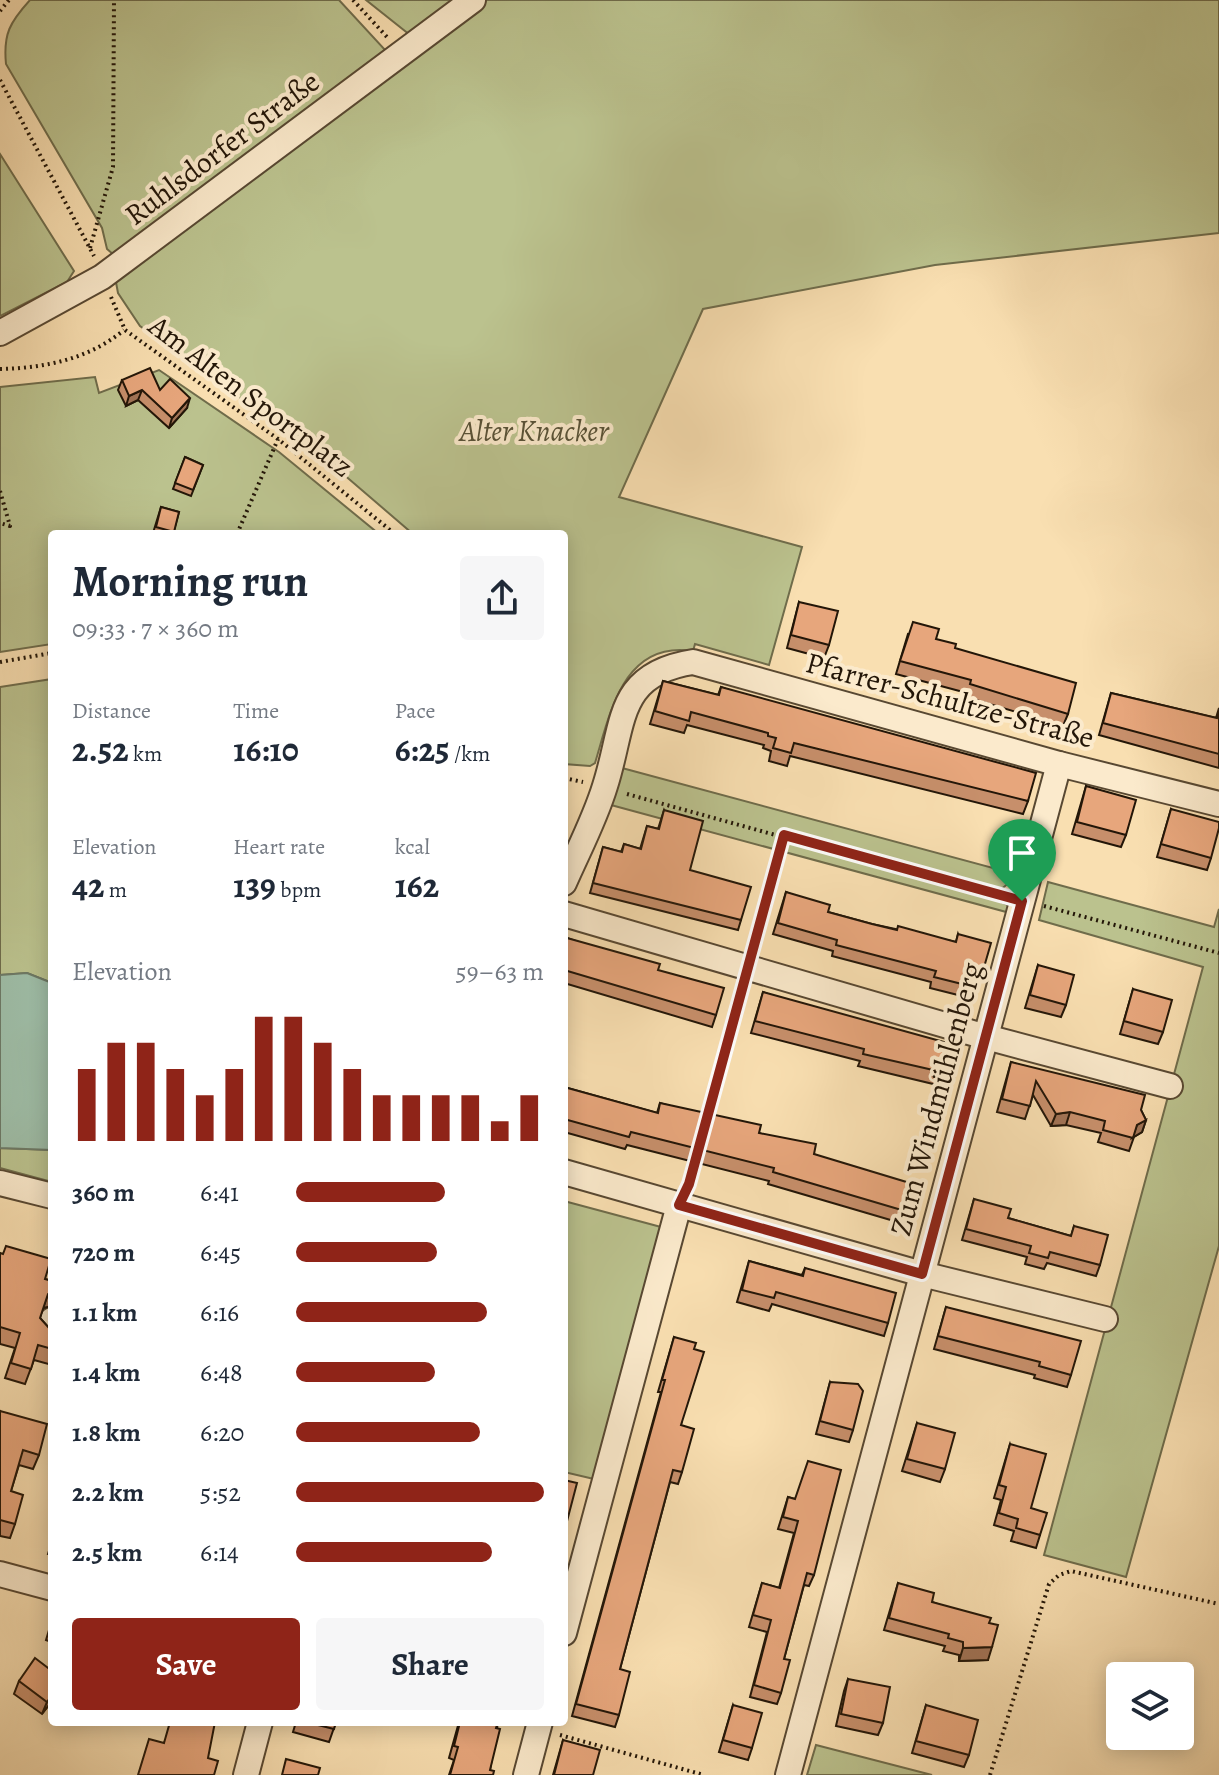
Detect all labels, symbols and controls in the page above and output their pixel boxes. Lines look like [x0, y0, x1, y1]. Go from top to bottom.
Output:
street label: Ruhlsdorfer Straße [117, 62, 327, 234]
street label: Am Alten Sportplatz [140, 305, 362, 486]
park label: Alter Knacker [457, 411, 610, 451]
text: Morning run [72, 551, 308, 611]
button: share [460, 556, 544, 640]
text: 09:33 · 7 × 360 m [72, 611, 239, 646]
street label: Pfarrer-Schultze-Straße [801, 642, 1099, 758]
text: Distance [72, 696, 151, 726]
text: Time [233, 696, 279, 726]
text: Pace [395, 696, 435, 726]
text: 2.52 [72, 726, 129, 773]
text: 16:10 [233, 726, 299, 773]
text: 6:25 [395, 726, 450, 773]
text: km [129, 739, 162, 769]
text: /km [450, 739, 490, 769]
pin [988, 819, 1056, 901]
icon: arrive [1000, 831, 1044, 875]
text: Elevation [72, 832, 156, 862]
text: Heart rate [233, 832, 325, 862]
text: kcal [395, 832, 430, 862]
text: 42 [72, 862, 104, 909]
text: 139 [233, 862, 276, 909]
text: 162 [395, 862, 439, 909]
text: m [104, 875, 127, 905]
text: bpm [276, 875, 321, 905]
text: Elevation [72, 954, 172, 989]
text: 59–63 m [456, 954, 544, 989]
street label: Zum Windmühlenberg [880, 958, 992, 1240]
text: 360 m [72, 1175, 135, 1210]
text: 6:41 [200, 1175, 239, 1210]
text: 720 m [72, 1235, 135, 1270]
text: 6:45 [200, 1235, 241, 1270]
text: 1.1 km [72, 1295, 138, 1330]
text: 6:16 [200, 1295, 239, 1330]
text: 1.4 km [72, 1355, 140, 1390]
text: 6:48 [200, 1355, 243, 1390]
text: 1.8 km [72, 1415, 141, 1450]
text: 6:20 [200, 1415, 244, 1450]
text: 2.2 km [72, 1475, 144, 1510]
text: 5:52 [200, 1475, 241, 1510]
text: 2.5 km [72, 1535, 143, 1570]
text: 6:14 [200, 1535, 239, 1570]
button: Save [72, 1618, 300, 1710]
button: Share [316, 1618, 544, 1710]
map controls [1106, 1662, 1194, 1750]
button: layers [1106, 1662, 1194, 1750]

